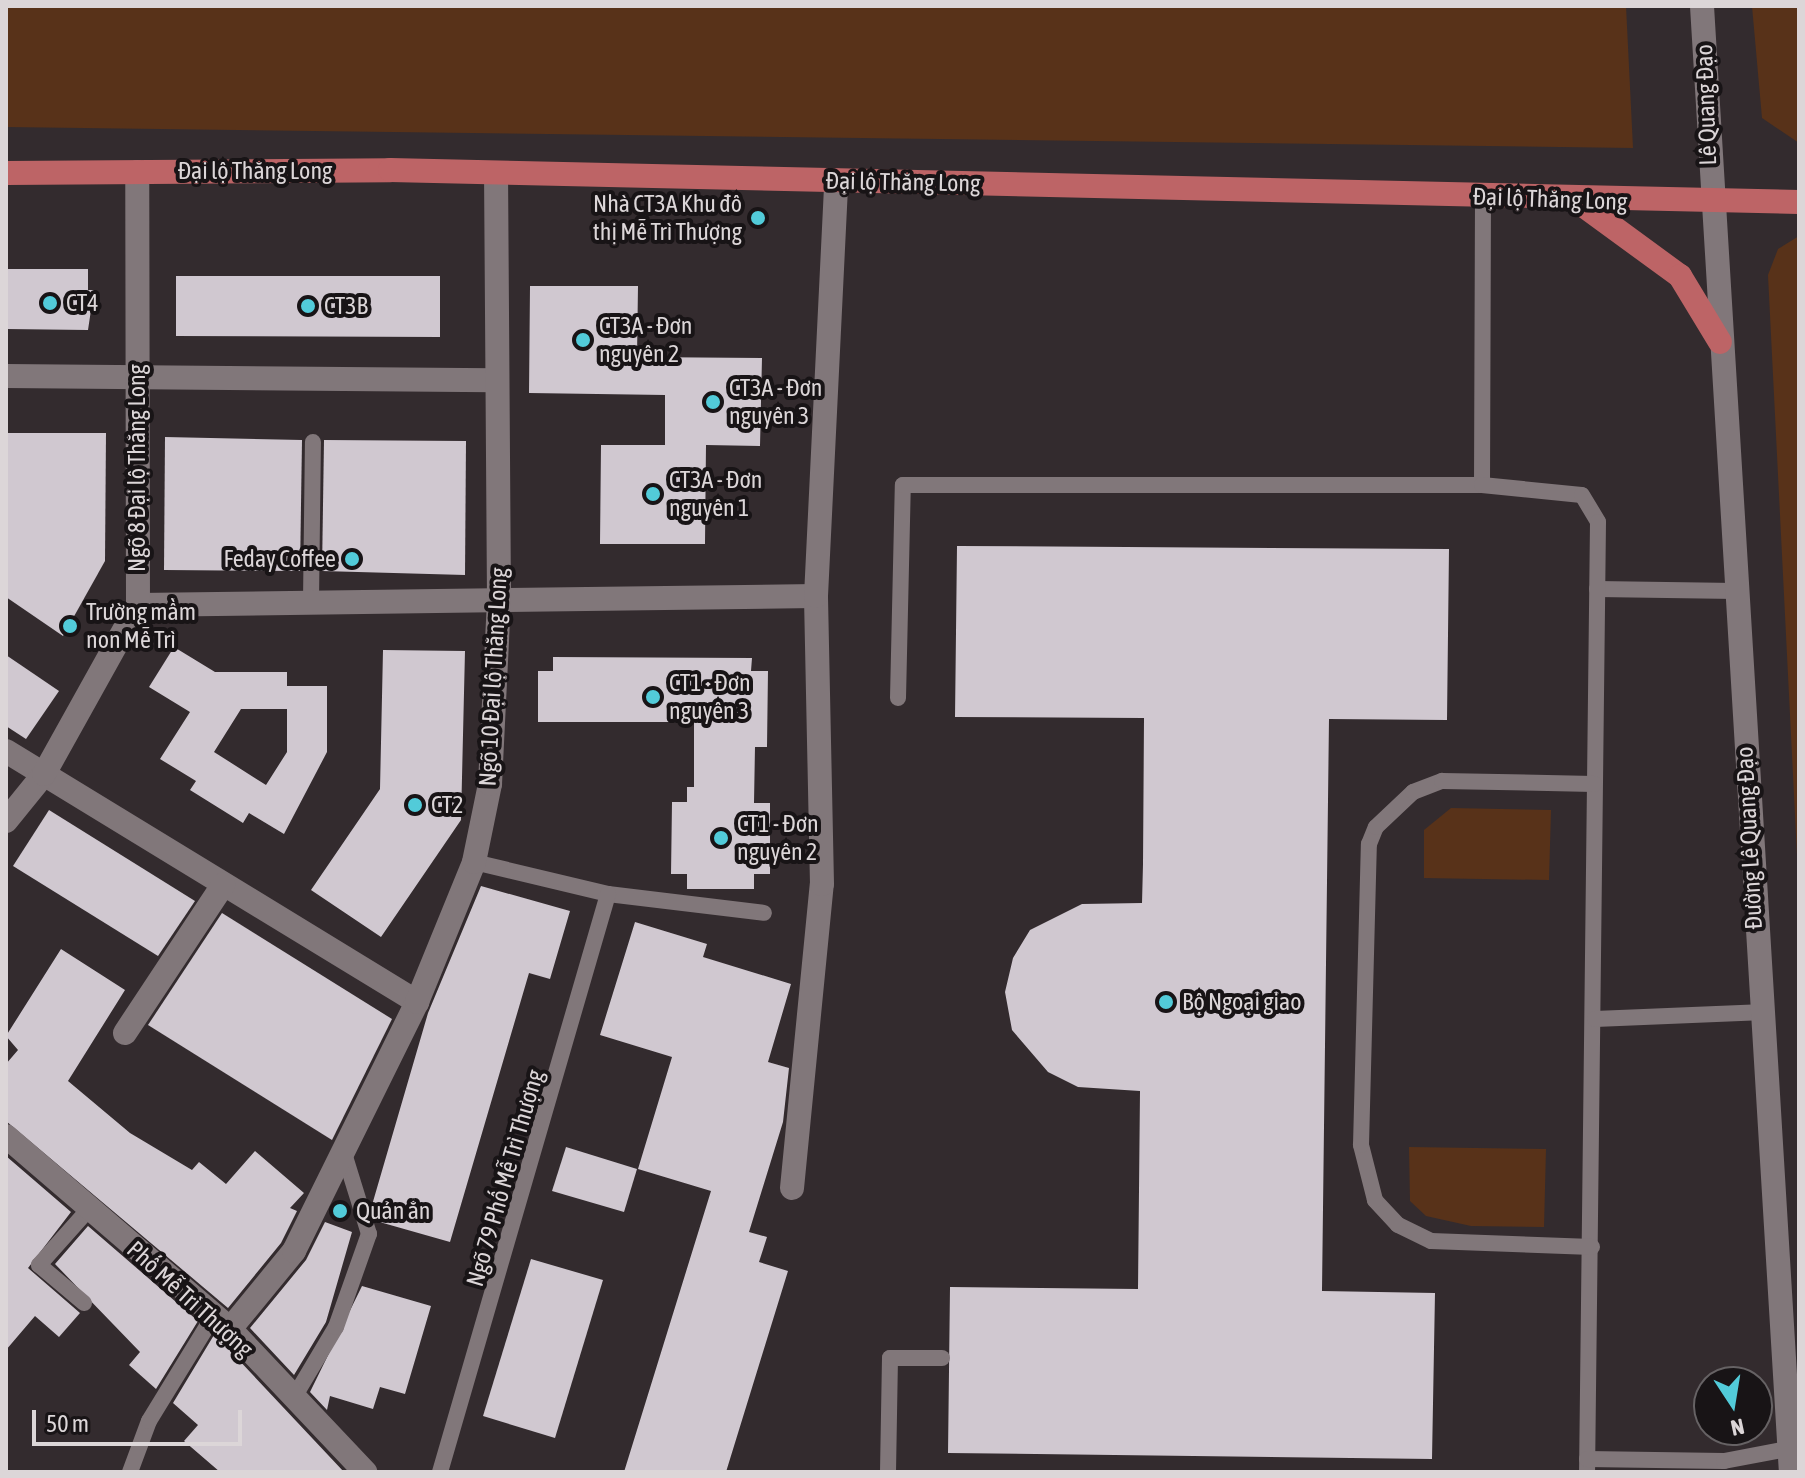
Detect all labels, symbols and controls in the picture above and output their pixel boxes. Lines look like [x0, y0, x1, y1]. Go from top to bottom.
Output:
street label: Lê Quang Đạo [1689, 44, 1723, 166]
street label: Đại lộ Thăng Long [178, 157, 332, 185]
street label: Đại lộ Thăng Long [825, 166, 981, 198]
street label: Đại lộ Thăng Long [1472, 182, 1628, 216]
place label: Nhà CT3A Khu đô thị Mễ Trì Thượng [593, 190, 742, 246]
marker: Nhà CT3A Khu đô thị Mễ Trì Thượng [749, 209, 767, 227]
place label: CT4 [66, 289, 99, 317]
place label: CT3B [324, 292, 368, 320]
marker: CT4 [41, 294, 59, 312]
marker: CT3B [299, 297, 317, 315]
place label: CT3A - Đơn nguyên 2 [599, 312, 692, 368]
marker: CT3A - Đơn nguyên 2 [574, 331, 592, 349]
street label: Ngõ 8 Đại lộ Thăng Long [123, 364, 151, 572]
place label: CT3A - Đơn nguyên 3 [729, 374, 822, 430]
marker: CT3A - Đơn nguyên 3 [704, 393, 722, 411]
place label: CT3A - Đơn nguyên 1 [669, 466, 762, 522]
marker: CT3A - Đơn nguyên 1 [644, 485, 662, 503]
place label: Feday Coffee [224, 545, 336, 573]
marker: Feday Coffee [343, 550, 361, 568]
street label: Ngõ 10 Đại lộ Thăng Long [473, 567, 513, 787]
place label: Trường mầm non Mễ Trì [86, 598, 196, 654]
marker: Trường mầm non Mễ Trì [61, 617, 79, 635]
place label: CT1 - Đơn nguyên 3 [669, 669, 751, 725]
marker: CT1 - Đơn nguyên 3 [644, 688, 662, 706]
street label: Đường Lê Quang Đạo [1730, 746, 1768, 930]
place label: CT2 [431, 791, 464, 819]
marker: CT2 [406, 796, 424, 814]
place label: CT1 - Đơn nguyên 2 [737, 810, 819, 866]
marker: CT1 - Đơn nguyên 2 [712, 829, 730, 847]
place label: Bộ Ngoại giao [1182, 988, 1301, 1016]
marker: Bộ Ngoại giao [1157, 993, 1175, 1011]
street label: Ngõ 79 Phố Mễ Trì Thượng [460, 1066, 550, 1290]
place label: Quán ăn [356, 1197, 430, 1225]
marker: Quán ăn [331, 1202, 349, 1220]
street label: Phố Mễ Trì Thượng [121, 1235, 259, 1363]
north arrow [1693, 1366, 1773, 1446]
scale bar [36, 1394, 246, 1444]
text: 50 m [46, 1410, 89, 1437]
text: N [1729, 1413, 1747, 1442]

